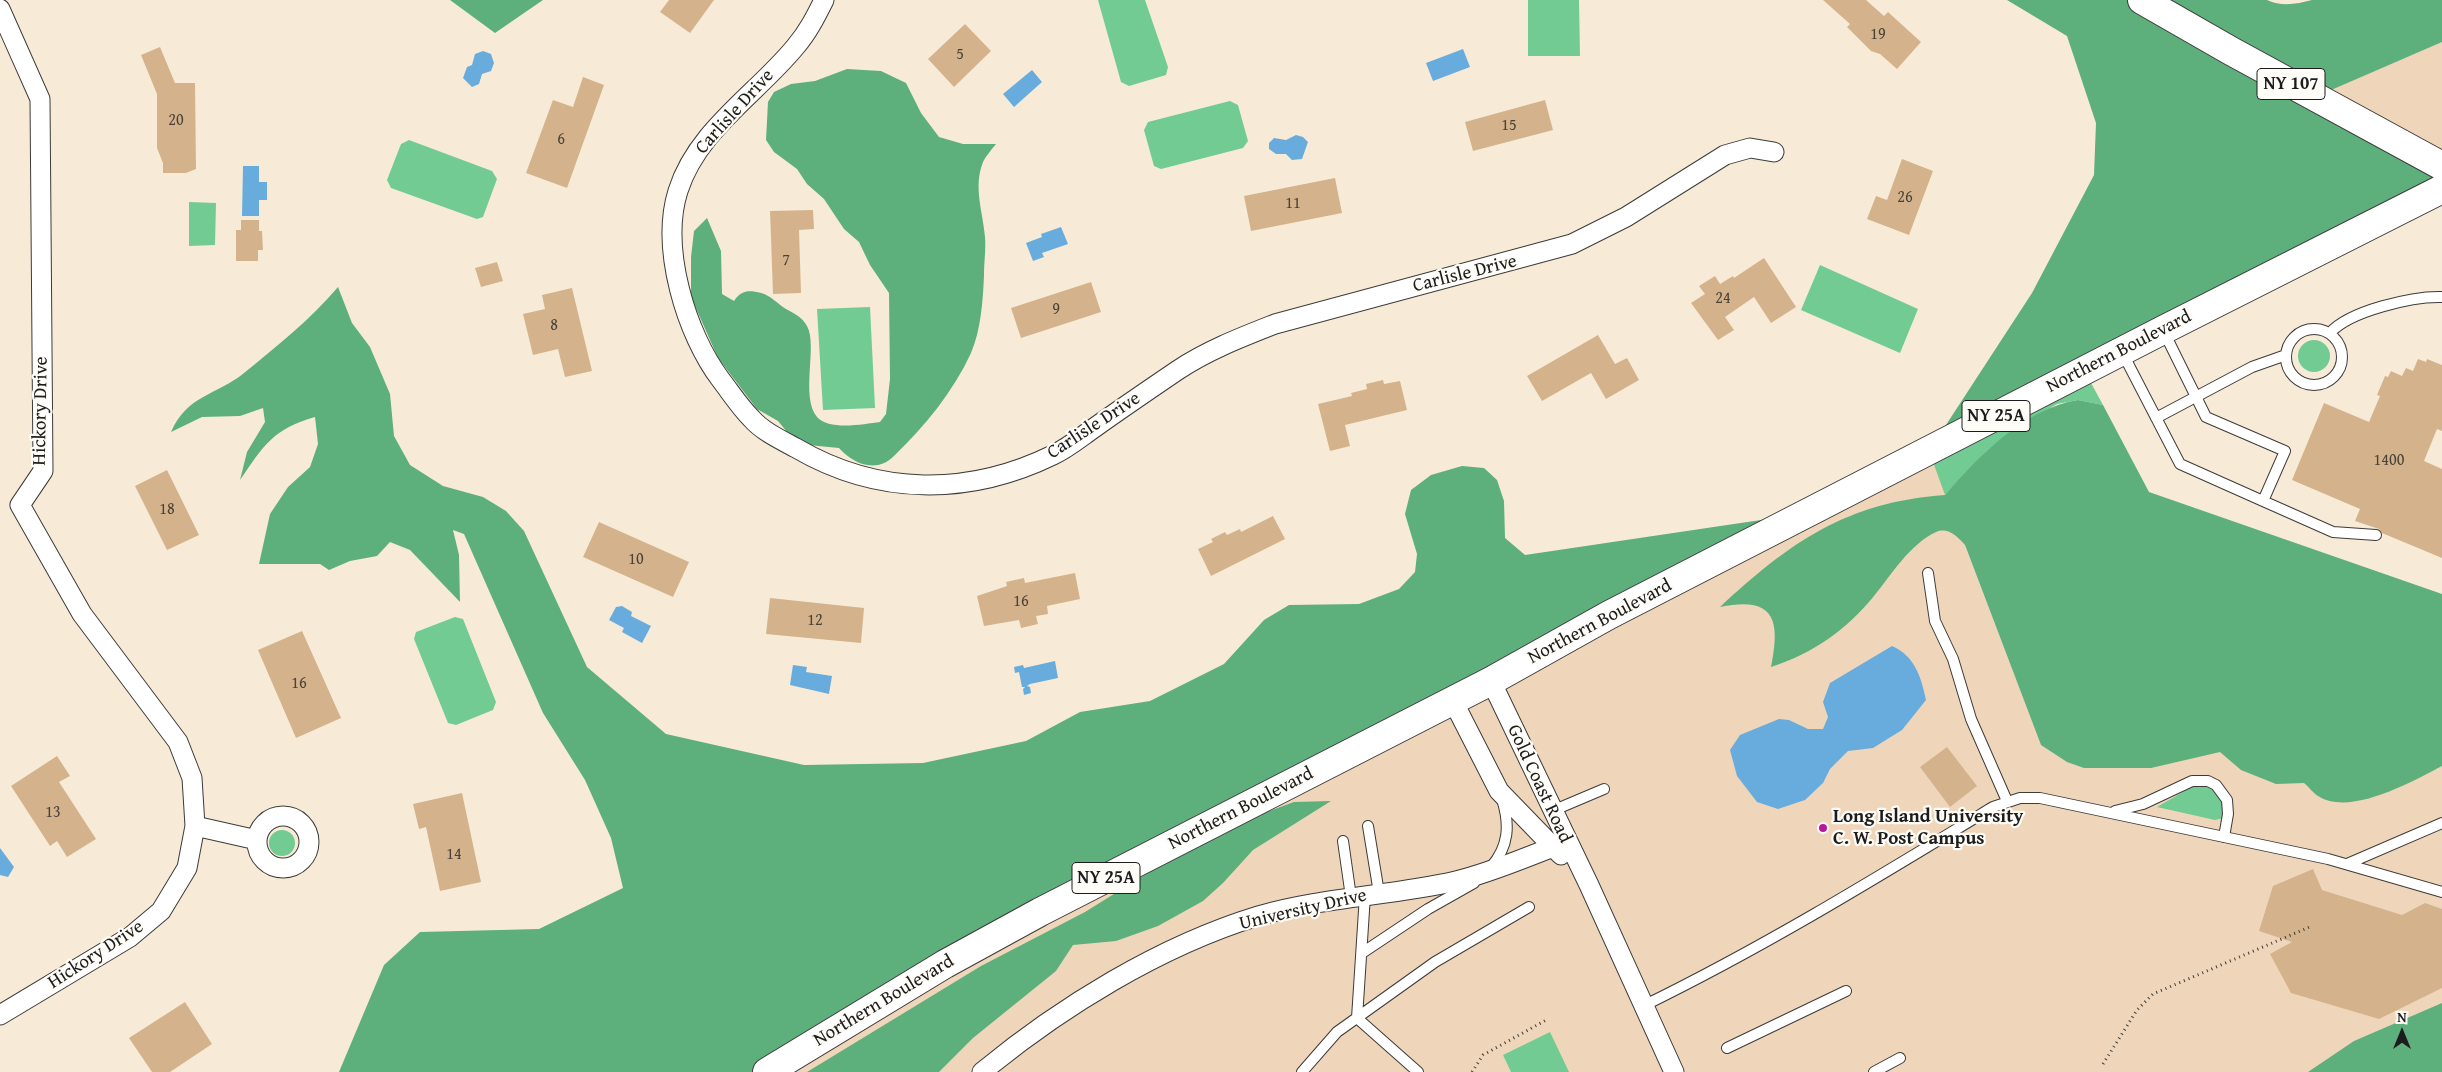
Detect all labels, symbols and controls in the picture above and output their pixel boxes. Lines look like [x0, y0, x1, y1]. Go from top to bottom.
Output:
house number: 19 [1870, 25, 1886, 45]
house number: 5 [956, 45, 964, 65]
street label: Carlisle Drive [691, 65, 779, 159]
road number: NY 107 [2257, 68, 2325, 100]
house number: 20 [168, 111, 184, 131]
house number: 15 [1501, 116, 1517, 136]
house number: 6 [557, 130, 565, 150]
house number: 26 [1897, 188, 1913, 208]
house number: 11 [1285, 194, 1301, 214]
street label: Carlisle Drive [1411, 250, 1519, 298]
house number: 7 [782, 251, 790, 271]
house number: 24 [1715, 289, 1731, 309]
house number: 9 [1052, 300, 1060, 320]
street label: Northern Boulevard [2043, 306, 2195, 398]
house number: 8 [550, 316, 558, 336]
street label: Hickory Drive [29, 356, 53, 466]
street label: Carlisle Drive [1043, 387, 1145, 465]
road number: NY 25A [1962, 401, 2030, 432]
house number: 1400 [2374, 451, 2404, 471]
house number: 18 [159, 500, 175, 520]
house number: 10 [628, 550, 644, 570]
street label: Northern Boulevard [1524, 574, 1676, 670]
house number: 16 [1013, 592, 1029, 612]
house number: 12 [807, 611, 823, 631]
house number: 16 [291, 674, 307, 694]
street label: Gold Coast Road [1502, 721, 1576, 847]
street label: Northern Boulevard [1165, 763, 1317, 855]
house number: 13 [45, 803, 61, 823]
place label: Long Island University C. W. Post Campus [1833, 806, 2023, 850]
marker: Long Island University C. W. Post Campus [1817, 822, 1829, 834]
house number: 14 [446, 845, 462, 865]
road number: NY 25A [1072, 862, 1140, 894]
street label: University Drive [1237, 884, 1369, 936]
street label: Hickory Drive [44, 916, 148, 994]
street label: Northern Boulevard [810, 950, 958, 1052]
north arrow [2377, 1007, 2427, 1057]
text: N [2397, 1007, 2407, 1027]

